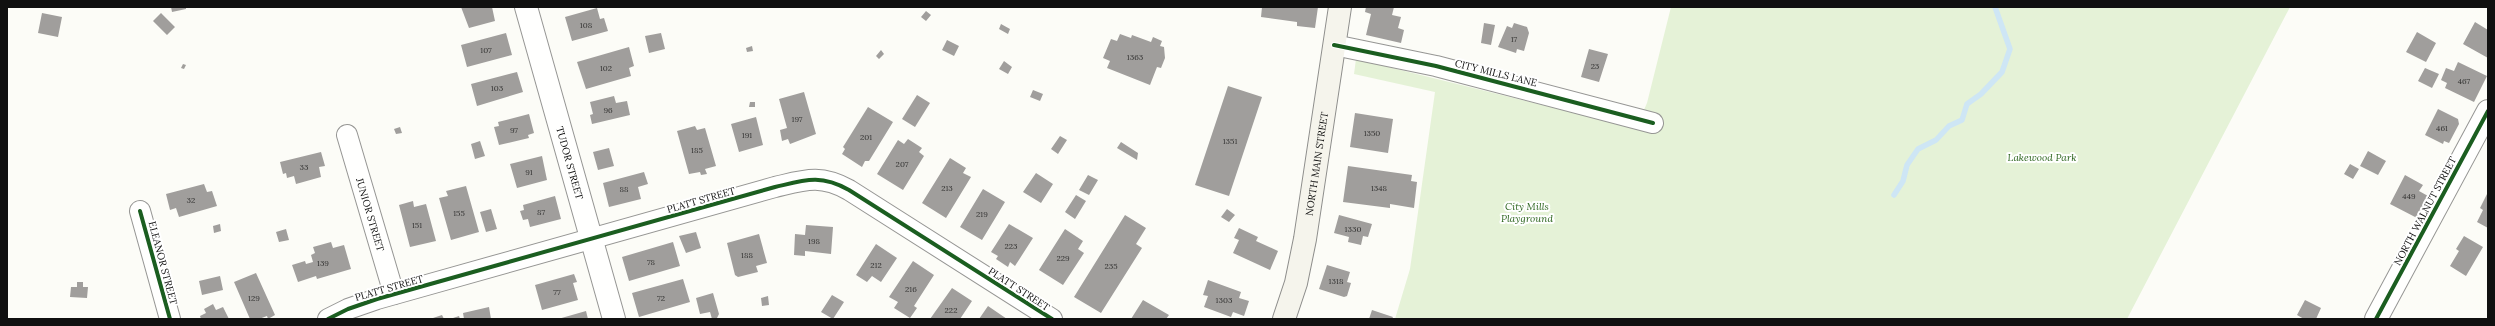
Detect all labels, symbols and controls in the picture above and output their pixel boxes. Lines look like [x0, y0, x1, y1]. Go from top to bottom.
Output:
house number: 108 [580, 20, 593, 30]
house number: 17 [1511, 34, 1518, 44]
house number: 107 [480, 45, 492, 55]
house number: 1363 [1127, 52, 1144, 62]
street label: CITY MILLS LANE [1453, 56, 1539, 90]
house number: 23 [1591, 61, 1600, 71]
house number: 102 [600, 63, 612, 73]
house number: 467 [2458, 76, 2471, 86]
house number: 103 [491, 83, 504, 93]
house number: 96 [603, 105, 613, 115]
street label: NORTH MAIN STREET [1302, 110, 1331, 217]
house number: 197 [791, 114, 803, 124]
house number: 461 [2436, 123, 2448, 133]
house number: 97 [510, 125, 518, 135]
street label: TUDOR STREET [553, 125, 587, 202]
house number: 1350 [1364, 128, 1380, 138]
house number: 191 [742, 130, 752, 140]
house number: 201 [860, 132, 872, 142]
house number: 1351 [1223, 136, 1237, 146]
house number: 185 [691, 145, 703, 155]
park label: Lakewood Park [2008, 151, 2076, 164]
street label: NORTH WALNUT STREET [2391, 154, 2460, 268]
house number: 207 [896, 159, 909, 169]
house number: 33 [300, 162, 309, 172]
house number: 91 [525, 167, 533, 177]
street label: JUNIOR STREET [353, 175, 388, 254]
house number: 213 [941, 183, 953, 193]
house number: 1348 [1371, 183, 1388, 193]
house number: 88 [620, 184, 629, 194]
street label: PLATT STREET [665, 184, 737, 216]
house number: 449 [2402, 191, 2416, 201]
house number: 32 [187, 195, 195, 205]
park label: City Mills Playground [1501, 200, 1553, 225]
house number: 87 [537, 207, 545, 217]
house number: 155 [453, 208, 465, 218]
house number: 219 [976, 209, 988, 219]
street label: ELEANOR STREET [146, 220, 181, 307]
house number: 151 [412, 220, 422, 230]
house number: 1330 [1345, 224, 1361, 234]
house number: 198 [808, 236, 821, 246]
house number: 223 [1005, 241, 1018, 251]
house number: 188 [741, 250, 753, 260]
house number: 229 [1056, 253, 1070, 263]
house number: 78 [647, 257, 656, 267]
house number: 139 [317, 258, 329, 268]
house number: 212 [870, 260, 882, 270]
house number: 235 [1105, 261, 1118, 271]
street label: PLATT STREET [986, 264, 1053, 314]
street label: PLATT STREET [353, 272, 425, 304]
house number: 1318 [1329, 276, 1344, 286]
house number: 216 [905, 284, 917, 294]
house number: 77 [553, 287, 561, 297]
house number: 129 [248, 293, 260, 303]
house number: 72 [657, 293, 665, 303]
house number: 1303 [1216, 295, 1233, 305]
house number: 222 [945, 305, 957, 315]

